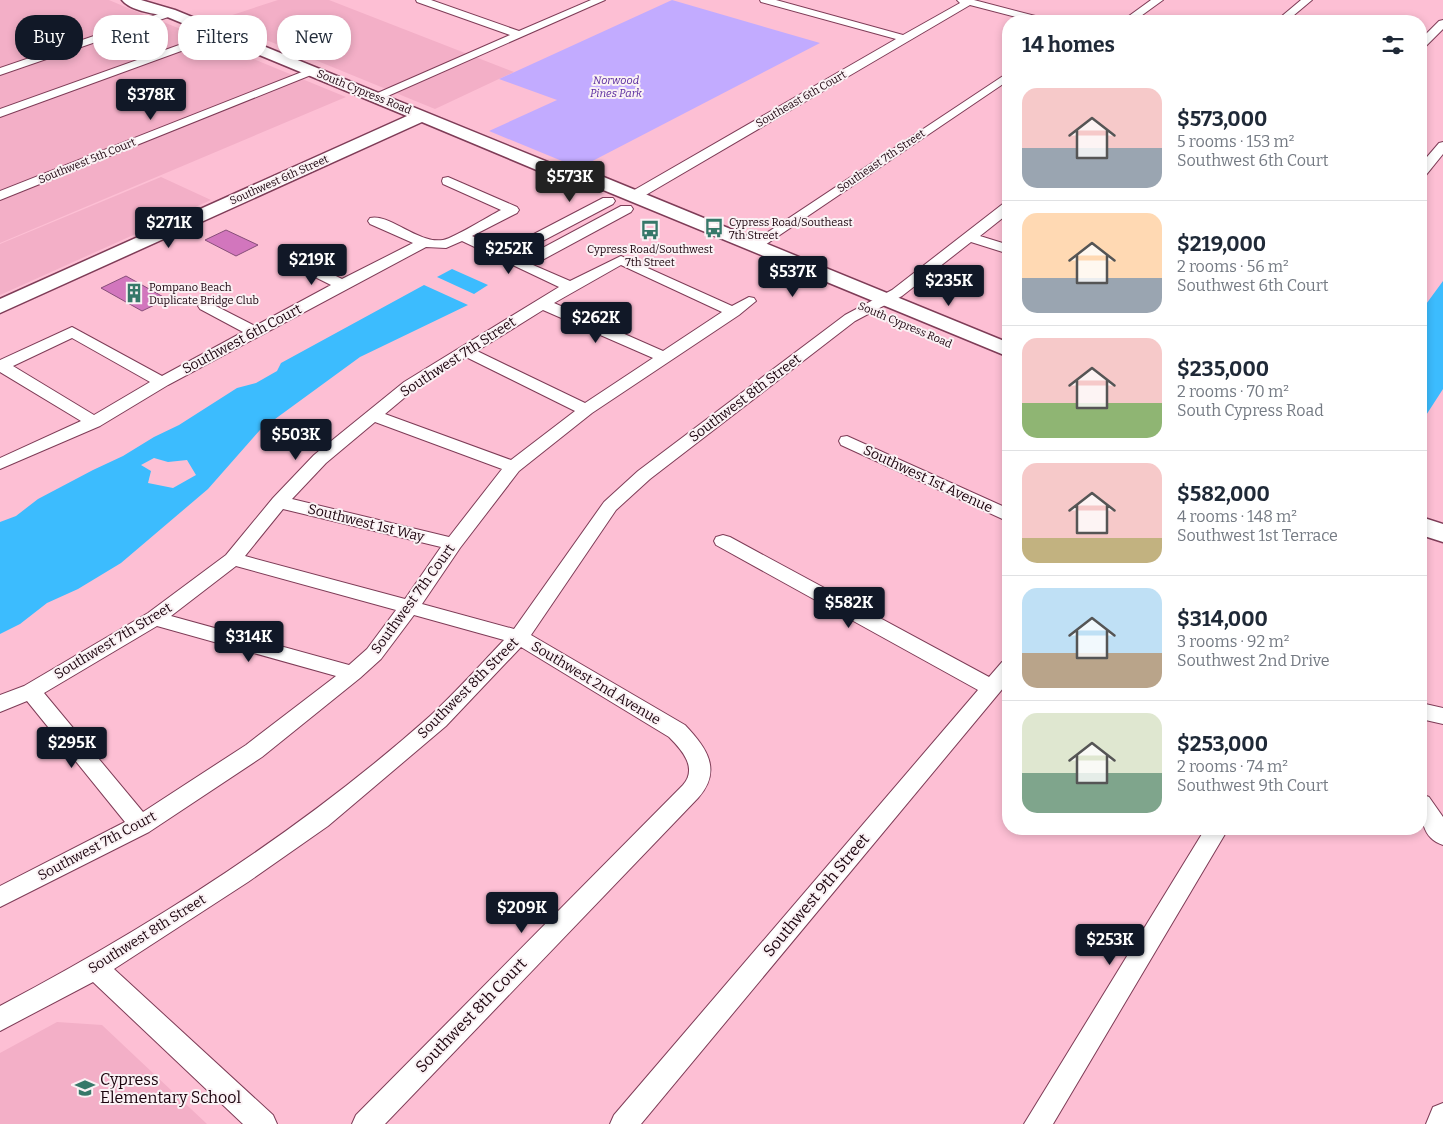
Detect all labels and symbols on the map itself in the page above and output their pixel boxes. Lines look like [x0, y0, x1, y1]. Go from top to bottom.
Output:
street label: South Cypress Road [315, 67, 414, 117]
street label: Southeast 6th Court [754, 68, 848, 130]
park label: Norwood Pines Park [590, 74, 643, 100]
pin: $378K [116, 78, 186, 121]
street label: Southeast 7th Street [835, 127, 927, 195]
street label: Southwest 5th Court [37, 136, 138, 186]
street label: Southwest 6th Street [228, 152, 330, 208]
pin: $573K [535, 160, 605, 203]
pin: $271K [134, 206, 204, 249]
place label: Cypress Road/Southeast 7th Street [729, 216, 853, 242]
bus stop icon: Cypress Road/Southeast 7th Street [703, 217, 725, 239]
bus stop icon: Cypress Road/Southwest 7th Street [639, 219, 661, 241]
pin: $252K [474, 232, 544, 275]
place label: Cypress Road/Southwest 7th Street [587, 243, 713, 269]
pin: $219K [277, 244, 347, 286]
pin: $537K [758, 256, 828, 298]
pin: $235K [914, 264, 984, 307]
place label: Pompano Beach Duplicate Bridge Club [149, 281, 259, 307]
building icon: Pompano Beach Duplicate Bridge Club [123, 282, 145, 304]
street label: South Cypress Road [856, 299, 954, 351]
street label: Southwest 6th Court [179, 300, 305, 378]
pin: $262K [561, 302, 631, 344]
street label: Southwest 7th Street [397, 313, 519, 401]
street label: Southwest 8th Street [686, 350, 804, 446]
pin: $503K [261, 418, 331, 461]
street label: Southwest 1st Avenue [861, 442, 995, 516]
street label: Southwest 1st Way [306, 500, 427, 546]
street label: Southwest 7th Court [367, 541, 459, 657]
pin: $582K [814, 586, 884, 629]
street label: Southwest 7th Street [51, 599, 175, 683]
pin: $314K [214, 620, 284, 663]
street label: Southwest 8th Street [414, 634, 522, 742]
street label: Southwest 2nd Avenue [528, 638, 664, 728]
pin: $295K [37, 726, 107, 769]
street label: Southwest 7th Court [35, 808, 159, 884]
street label: Southwest 9th Street [759, 829, 873, 960]
street label: Southwest 8th Street [85, 891, 209, 977]
pin: $209K [487, 892, 557, 934]
pin: $253K [1075, 924, 1145, 966]
street label: Southwest 8th Court [411, 954, 531, 1076]
place label: Cypress Elementary School [100, 1070, 241, 1107]
school or university icon: Cypress Elementary School [74, 1077, 96, 1099]

